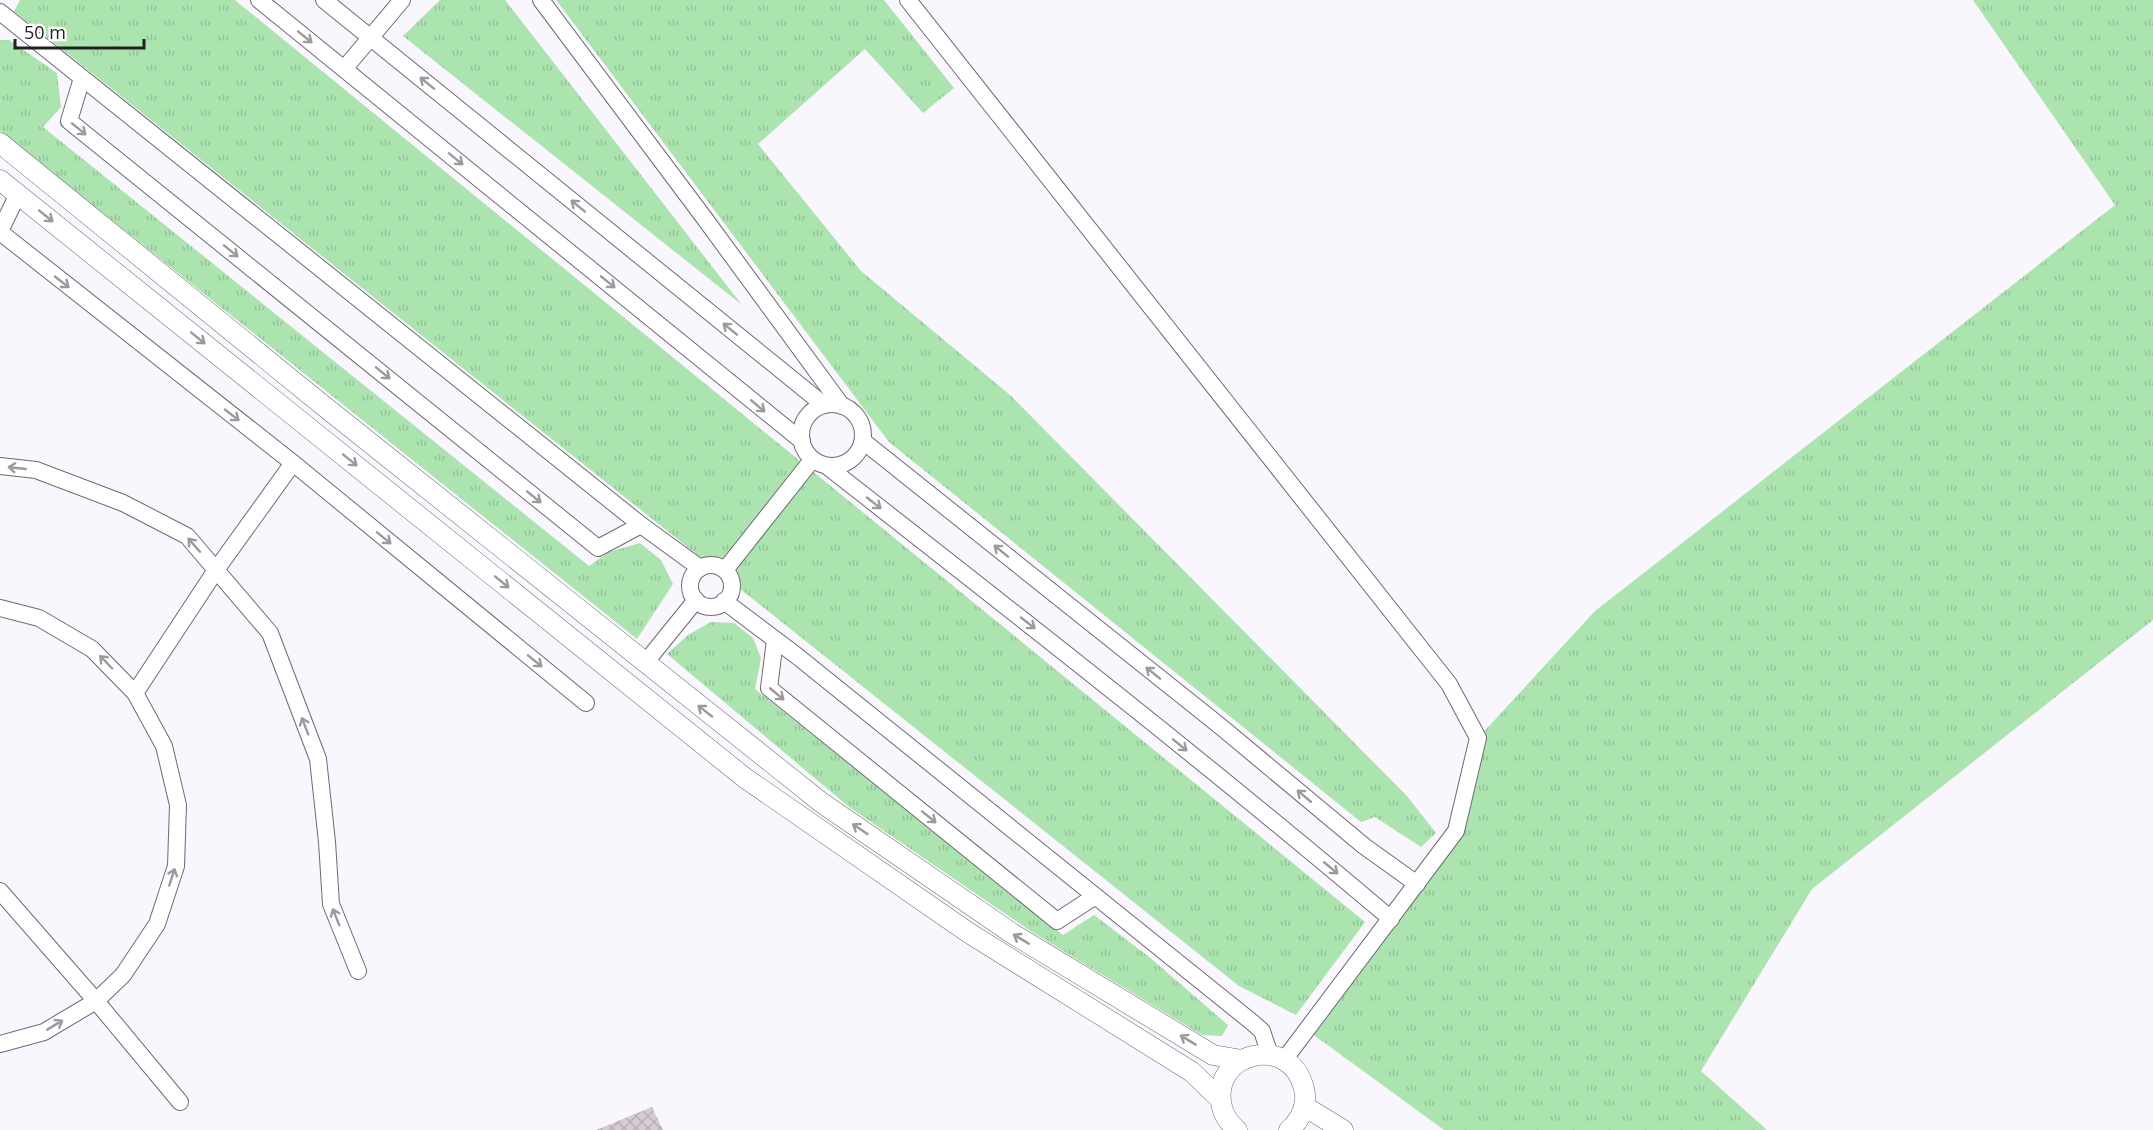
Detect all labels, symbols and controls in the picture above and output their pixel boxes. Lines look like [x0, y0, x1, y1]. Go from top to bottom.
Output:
scale bar [15, 12, 144, 50]
text: 50 m [24, 20, 66, 44]
one-way arrow [296, 30, 312, 43]
one-way arrow [419, 76, 435, 89]
one-way arrow [71, 122, 87, 135]
one-way arrow [448, 153, 464, 166]
one-way arrow [570, 199, 586, 212]
one-way arrow [37, 210, 53, 223]
one-way arrow [223, 244, 238, 258]
one-way arrow [54, 275, 70, 288]
one-way arrow [600, 275, 615, 289]
one-way arrow [722, 322, 738, 335]
one-way arrow [190, 332, 206, 345]
one-way arrow [375, 366, 390, 380]
one-way arrow [750, 399, 766, 412]
one-way arrow [224, 409, 240, 422]
one-way arrow [342, 454, 358, 467]
one-way arrow [8, 462, 28, 473]
one-way arrow [526, 490, 542, 503]
one-way arrow [866, 496, 882, 509]
one-way arrow [376, 531, 392, 544]
one-way arrow [187, 538, 201, 553]
one-way arrow [993, 545, 1009, 558]
one-way arrow [494, 576, 510, 589]
one-way arrow [1019, 616, 1035, 629]
one-way arrow [98, 655, 113, 670]
one-way arrow [527, 655, 543, 668]
one-way arrow [1146, 666, 1161, 680]
one-way arrow [769, 687, 784, 701]
one-way arrow [697, 704, 713, 717]
one-way arrow [299, 717, 310, 736]
one-way arrow [1172, 738, 1187, 752]
one-way arrow [1296, 790, 1312, 803]
one-way arrow [921, 810, 937, 823]
one-way arrow [852, 823, 868, 835]
one-way arrow [1323, 861, 1338, 875]
one-way arrow [167, 868, 178, 887]
one-way arrow [330, 908, 341, 927]
one-way arrow [1013, 932, 1030, 944]
one-way arrow [46, 1019, 63, 1031]
one-way arrow [1180, 1033, 1197, 1045]

